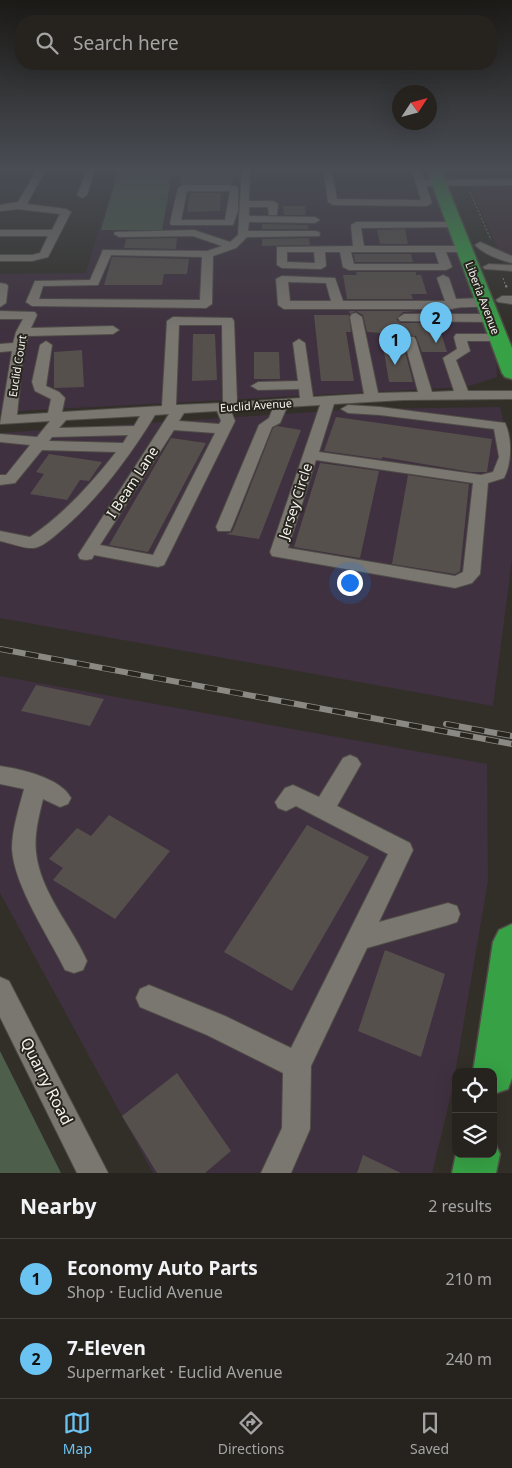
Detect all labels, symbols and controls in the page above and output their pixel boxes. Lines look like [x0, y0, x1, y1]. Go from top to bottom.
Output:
search box [15, 15, 497, 70]
icon: search [33, 29, 61, 57]
text: Search here [73, 30, 179, 56]
north arrow [392, 85, 437, 130]
street label: Liberia Avenue [462, 260, 504, 336]
pin: 2 [420, 302, 452, 343]
pin: 1 [379, 324, 411, 365]
street label: Euclid Court [5, 334, 29, 398]
street label: Euclid Avenue [220, 395, 292, 415]
street label: I Beam Lane [102, 442, 162, 521]
street label: Jersey Circle [273, 461, 316, 543]
your location [337, 570, 363, 596]
street label: Quarry Road [16, 1034, 78, 1128]
map controls [452, 1068, 497, 1158]
button: locate [452, 1068, 497, 1113]
button: layers [452, 1113, 497, 1158]
text: Nearby [20, 1192, 96, 1220]
text: 2 results [428, 1195, 492, 1217]
text: Economy Auto Parts [67, 1255, 258, 1281]
text: 1 [31, 1268, 41, 1290]
text: 210 m [445, 1268, 492, 1290]
text: Shop · Euclid Avenue [67, 1281, 223, 1303]
text: 7-Eleven [67, 1335, 146, 1361]
text: 2 [31, 1348, 41, 1370]
text: 240 m [445, 1348, 492, 1370]
text: Supermarket · Euclid Avenue [67, 1361, 283, 1383]
tab: Map [63, 1409, 92, 1458]
tab: Directions [218, 1409, 284, 1458]
tab: Saved [410, 1409, 449, 1458]

